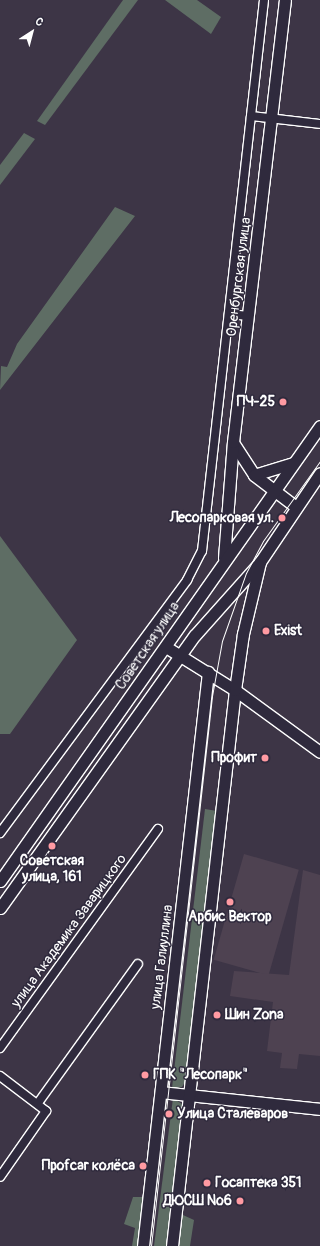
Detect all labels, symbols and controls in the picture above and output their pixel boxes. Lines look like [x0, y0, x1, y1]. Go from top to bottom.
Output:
north arrow [12, 12, 52, 52]
text: С [33, 15, 46, 29]
street label: Оренбургская улица [223, 216, 255, 338]
place label: ПЧ-25 [237, 394, 275, 410]
marker: ПЧ-25 [278, 397, 288, 407]
place label: Лесопарковая ул. [170, 510, 274, 526]
marker: Лесопарковая ул. [277, 513, 287, 523]
street label: Советская улица [112, 599, 184, 693]
place label: Exist [274, 623, 302, 639]
marker: Exist [261, 626, 271, 636]
place label: Профит [211, 750, 257, 766]
marker: Профит [260, 753, 270, 763]
marker: Советская улица, 161 [47, 841, 57, 851]
street label: улица Академика Заварицкого [8, 851, 130, 1011]
place label: Советская улица, 161 [20, 853, 84, 886]
marker: Арбис Вектор [225, 897, 235, 907]
street label: улица Галиуллина [147, 904, 177, 1010]
place label: Арбис Вектор [188, 909, 272, 925]
place label: Шин Zona [225, 1007, 284, 1023]
marker: Шин Zona [212, 1010, 222, 1020]
place label: ГПК "Лесопарк" [153, 1067, 248, 1083]
marker: ГПК "Лесопарк" [140, 1070, 150, 1080]
place label: Улица Сталеваров [177, 1106, 288, 1122]
marker: Улица Сталеваров [164, 1109, 174, 1119]
place label: Проfcar колёса [42, 1158, 135, 1174]
marker: Проfcar колёса [138, 1161, 148, 1171]
place label: Госаптека 351 [215, 1175, 302, 1191]
marker: Госаптека 351 [202, 1178, 212, 1188]
place label: ДЮСШ №6 [163, 1193, 232, 1209]
marker: ДЮСШ №6 [235, 1196, 245, 1206]

